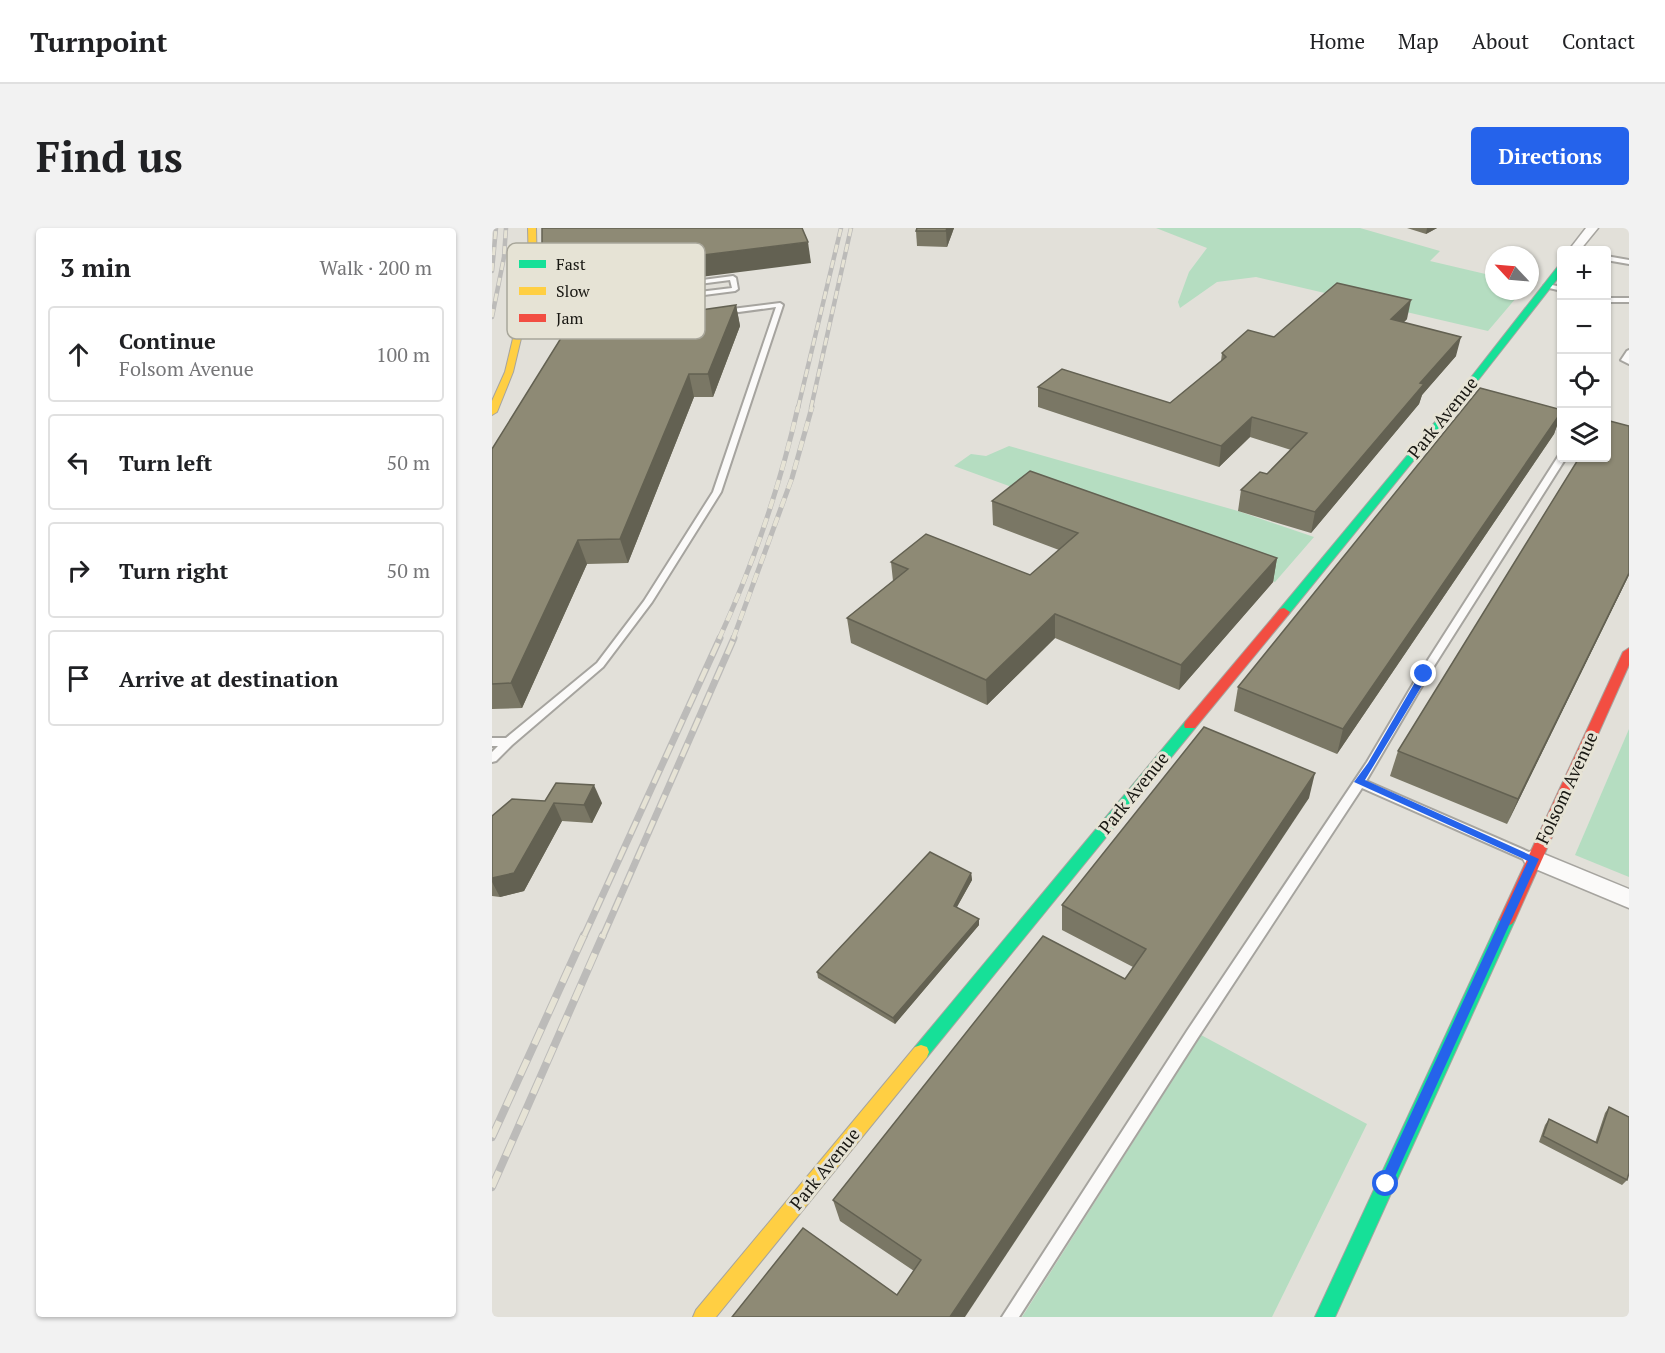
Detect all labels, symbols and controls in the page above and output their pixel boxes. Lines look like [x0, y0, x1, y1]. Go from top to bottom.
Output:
text: Turnpoint [30, 23, 168, 60]
text: Home [1309, 27, 1365, 55]
text: Map [1398, 27, 1439, 55]
text: About [1472, 27, 1529, 55]
text: Contact [1562, 27, 1635, 55]
button: Directions [1471, 127, 1629, 185]
text: Find us [36, 128, 183, 184]
legend [507, 243, 705, 339]
north arrow [1485, 246, 1539, 300]
map controls [1557, 246, 1611, 462]
button: + [1557, 246, 1611, 300]
text: 3 min [60, 250, 131, 284]
text: Fast [556, 253, 586, 275]
text: Walk · 200 m [320, 254, 432, 281]
text: Slow [556, 280, 590, 302]
button: − [1557, 300, 1611, 354]
text: Jam [556, 307, 584, 329]
text: Continue [119, 326, 216, 355]
icon: ahead [62, 338, 95, 371]
text: 100 m [376, 341, 430, 368]
button: locate [1557, 354, 1611, 408]
text: Folsom Avenue [119, 355, 254, 382]
street label: Park Avenue [1402, 371, 1483, 463]
button: layers [1557, 408, 1611, 462]
icon: left [62, 446, 95, 479]
text: Turn left [119, 448, 212, 477]
text: 50 m [387, 449, 430, 476]
icon: right [62, 554, 95, 587]
text: Turn right [119, 556, 228, 585]
text: 50 m [387, 557, 430, 584]
route end [1410, 660, 1436, 686]
icon: arrive [62, 662, 95, 695]
text: Arrive at destination [119, 664, 338, 693]
street label: Folsom Avenue [1530, 727, 1603, 848]
street label: Park Avenue [1093, 746, 1174, 838]
street label: Park Avenue [784, 1122, 865, 1214]
route start [1372, 1170, 1398, 1196]

